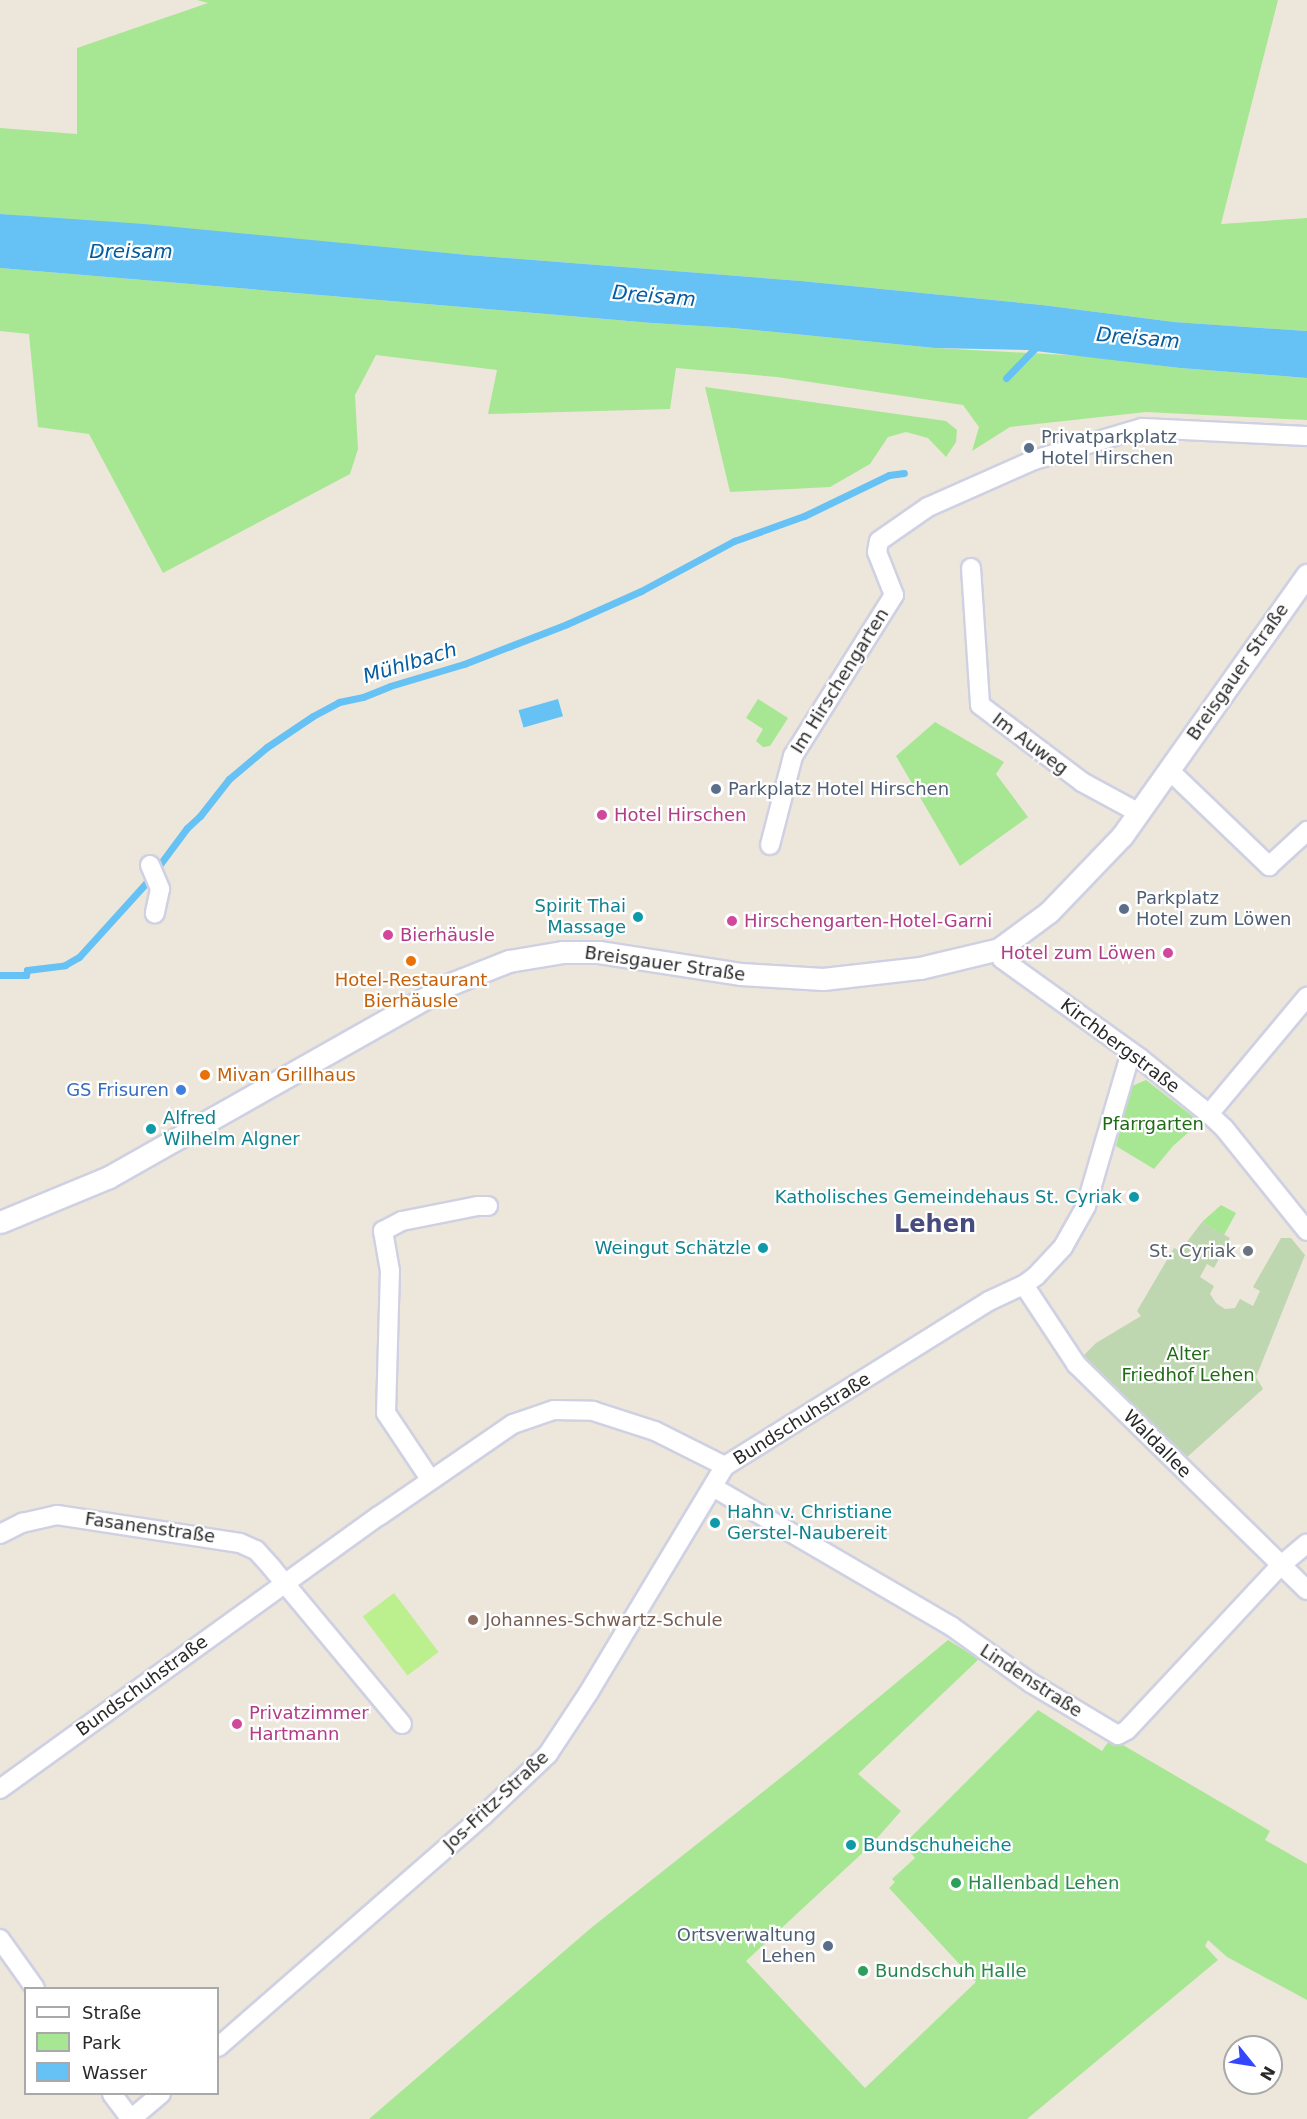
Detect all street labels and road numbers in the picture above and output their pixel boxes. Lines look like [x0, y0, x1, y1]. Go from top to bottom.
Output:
street label: Breisgauer Straße [1183, 599, 1293, 745]
street label: Im Hirschengarten [787, 604, 893, 758]
street label: Im Auweg [988, 708, 1072, 780]
street label: Breisgauer Straße [583, 942, 747, 986]
street label: Kirchbergstraße [1056, 994, 1184, 1098]
street label: Bundschuhstraße [730, 1368, 874, 1470]
street label: Waldallee [1119, 1406, 1195, 1482]
street label: Fasanenstraße [83, 1508, 217, 1548]
street label: Bundschuhstraße [72, 1631, 212, 1741]
street label: Lindenstraße [976, 1640, 1086, 1722]
street label: Jos-Fritz-Straße [439, 1747, 553, 1855]

